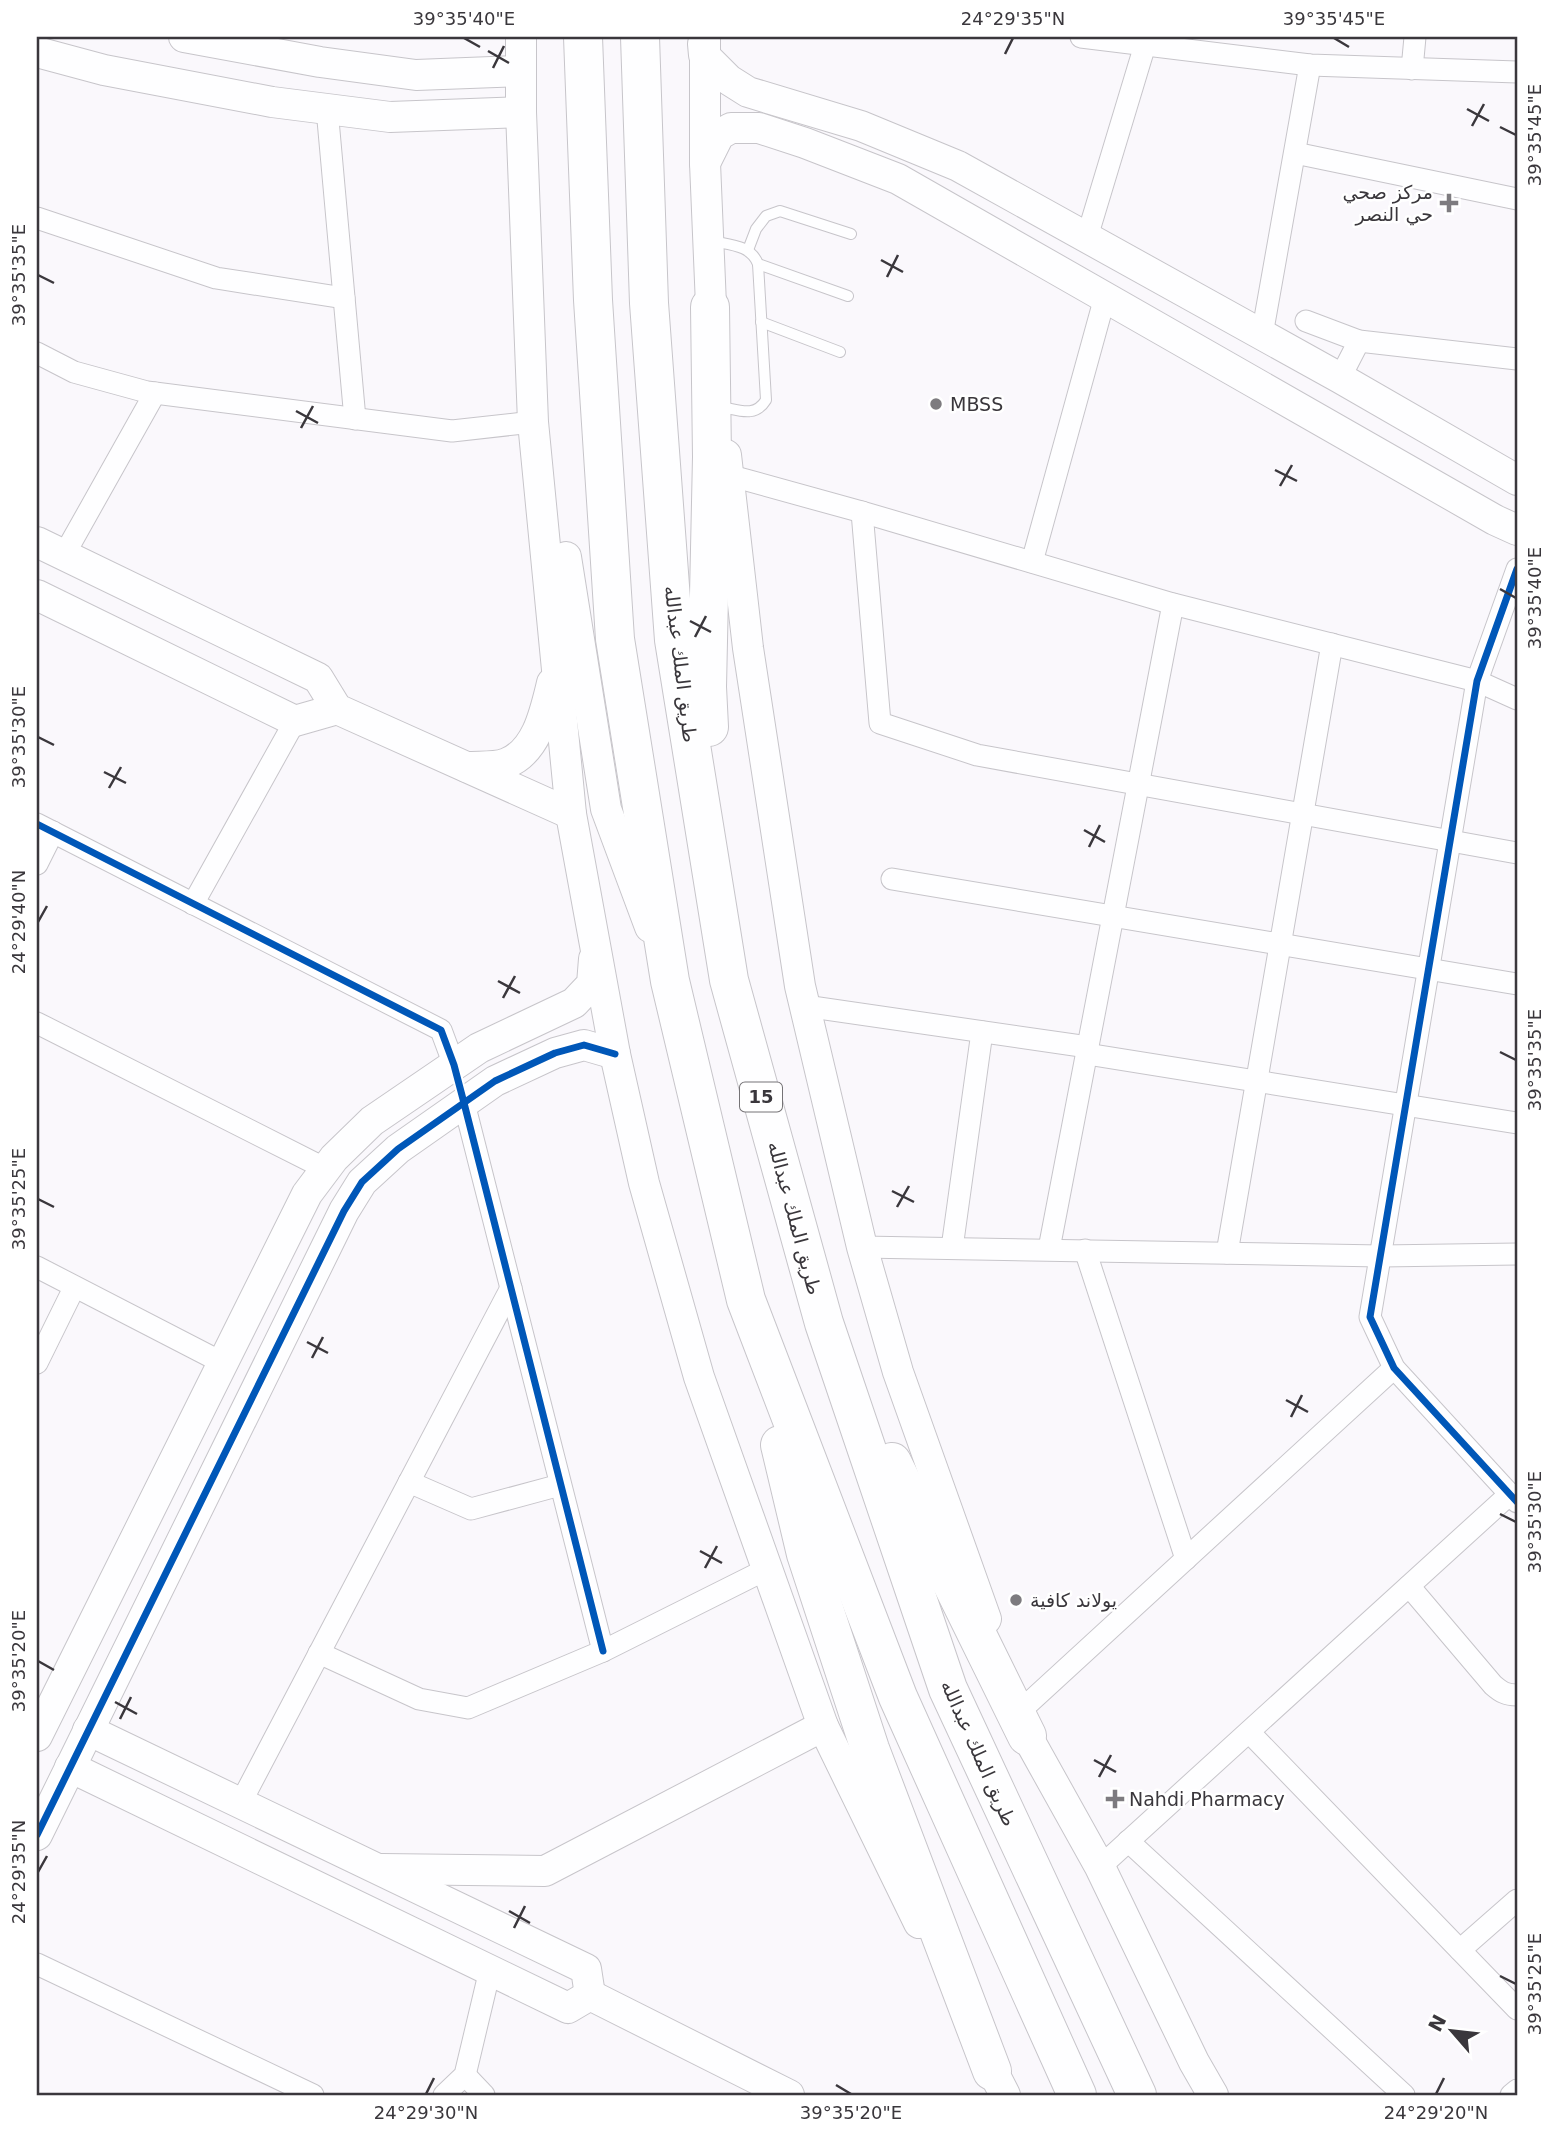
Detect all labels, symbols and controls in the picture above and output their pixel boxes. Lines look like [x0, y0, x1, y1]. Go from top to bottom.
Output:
text: 39°35'40"E [413, 8, 515, 29]
text: 24°29'35"N [961, 8, 1065, 29]
text: 39°35'45"E [1283, 8, 1385, 29]
text: 39°35'45"E [1524, 84, 1545, 186]
place label: مركز صحي حي النصر [1343, 181, 1433, 226]
marker: مركز صحي حي النصر [1439, 193, 1459, 213]
text: 39°35'35"E [8, 224, 29, 326]
place label: MBSS [950, 393, 1003, 415]
marker: MBSS [928, 396, 944, 412]
text: 39°35'40"E [1524, 547, 1545, 649]
street label: طريق الملك عبدالله [659, 584, 702, 744]
text: 39°35'30"E [8, 686, 29, 788]
text: 24°29'40"N [8, 870, 29, 974]
text: 39°35'35"E [1524, 1009, 1545, 1111]
road number: 15 [740, 1082, 782, 1112]
street label: طريق الملك عبدالله [763, 1139, 826, 1297]
text: 39°35'25"E [8, 1148, 29, 1250]
text: 39°35'30"E [1524, 1471, 1545, 1573]
place label: يولاند كافية [1030, 1589, 1117, 1612]
marker: يولاند كافية [1008, 1592, 1024, 1608]
text: 39°35'20"E [8, 1610, 29, 1712]
street label: طريق الملك عبدالله [936, 1676, 1021, 1830]
place label: Nahdi Pharmacy [1129, 1788, 1285, 1810]
marker: Nahdi Pharmacy [1107, 1791, 1123, 1807]
text: 24°29'35"N [8, 1820, 29, 1924]
text: 39°35'25"E [1524, 1933, 1545, 2035]
north arrow [1418, 1996, 1488, 2066]
text: N [1424, 2011, 1450, 2035]
text: 24°29'30"N [374, 2102, 478, 2123]
text: 39°35'20"E [800, 2102, 902, 2123]
text: 24°29'20"N [1384, 2102, 1488, 2123]

